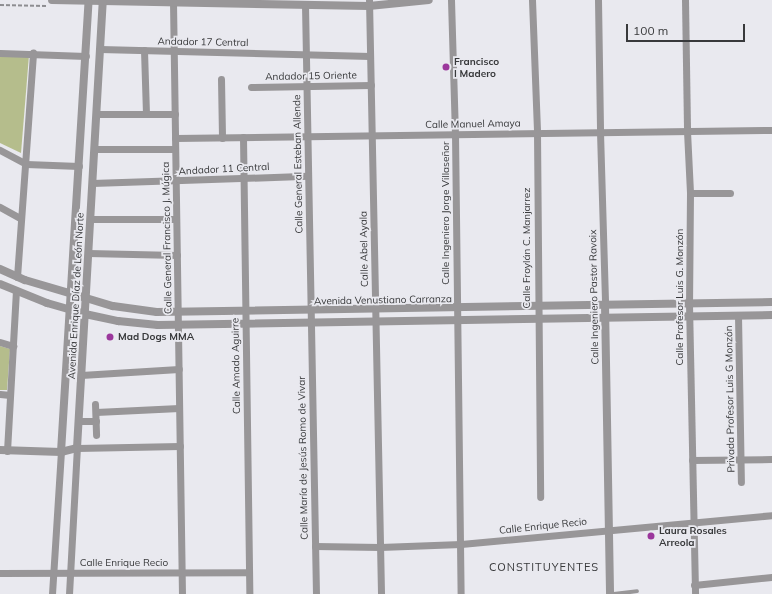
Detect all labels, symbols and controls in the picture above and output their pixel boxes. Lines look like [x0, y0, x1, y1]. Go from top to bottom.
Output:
scale bar [628, 16, 747, 42]
text: 100 m [633, 23, 668, 38]
street label: Andador 17 Central [157, 35, 249, 49]
place label: Francisco I Madero [454, 55, 499, 78]
marker: Francisco I Madero [441, 62, 451, 72]
street label: Andador 15 Oriente [265, 69, 357, 83]
street label: Calle General Esteban Allende [291, 94, 305, 234]
street label: Calle Manuel Amaya [425, 117, 521, 131]
street label: Calle Ingeniero Jorge Villaseñor [440, 141, 452, 285]
street label: Andador 11 Central [178, 161, 270, 177]
street label: Calle General Francisco J. Múgica [160, 162, 174, 314]
street label: Calle Froylán C. Manjarrez [521, 188, 533, 308]
street label: Calle Abel Ayala [357, 211, 371, 287]
street label: Avenida Enrique Díaz de León Norte [66, 212, 86, 380]
street label: Calle Ingeniero Pastor Ravoix [587, 229, 601, 365]
street label: Calle Profesor Luis G. Monzón [674, 229, 686, 365]
street label: Avenida Venustiano Carranza [314, 293, 452, 307]
street label: Calle Amado Aguirre [229, 318, 243, 414]
street label: Privada Profesor Luis G Monzón [723, 325, 737, 473]
place label: Mad Dogs MMA [118, 331, 194, 343]
marker: Mad Dogs MMA [105, 332, 115, 342]
street label: Calle María de Jesús Romo de Vivar [296, 376, 310, 540]
street label: Calle Enrique Recio [498, 515, 588, 537]
place label: Laura Rosales Arreola [659, 524, 727, 548]
marker: Laura Rosales Arreola [646, 531, 656, 541]
street label: Calle Enrique Recio [80, 557, 168, 569]
district label: CONSTITUYENTES [489, 560, 599, 574]

